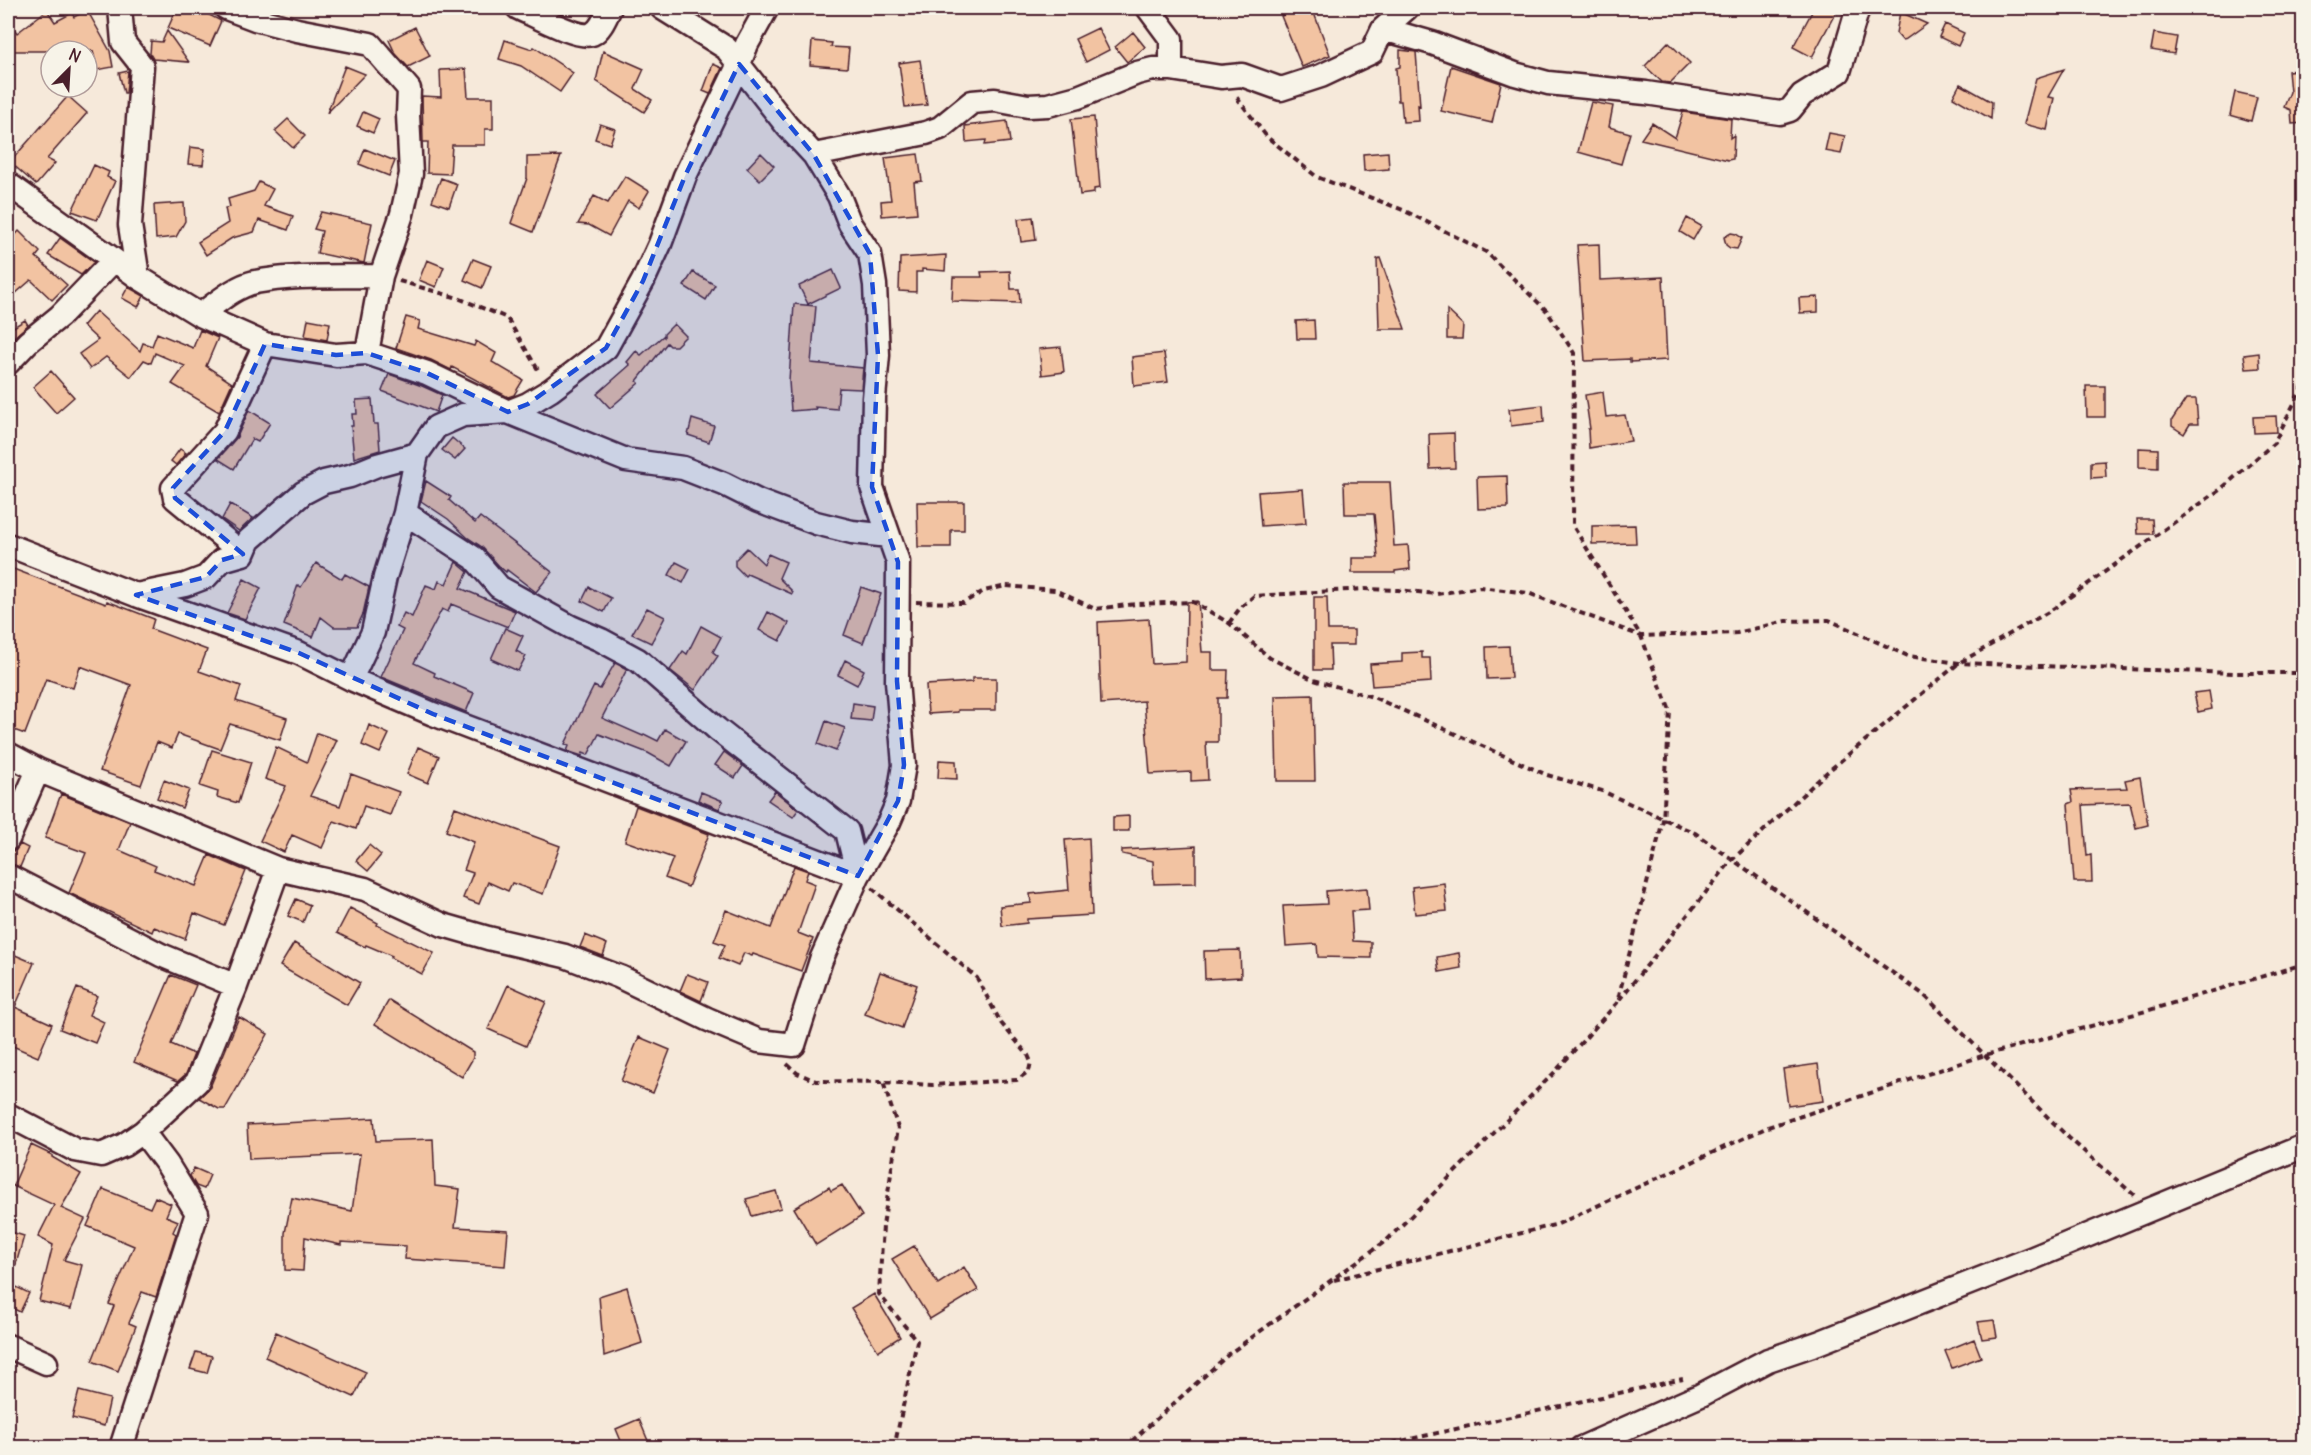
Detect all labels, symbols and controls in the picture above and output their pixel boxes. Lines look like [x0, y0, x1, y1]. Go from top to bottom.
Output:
north arrow [39, 39, 99, 99]
text: N [66, 44, 84, 67]

